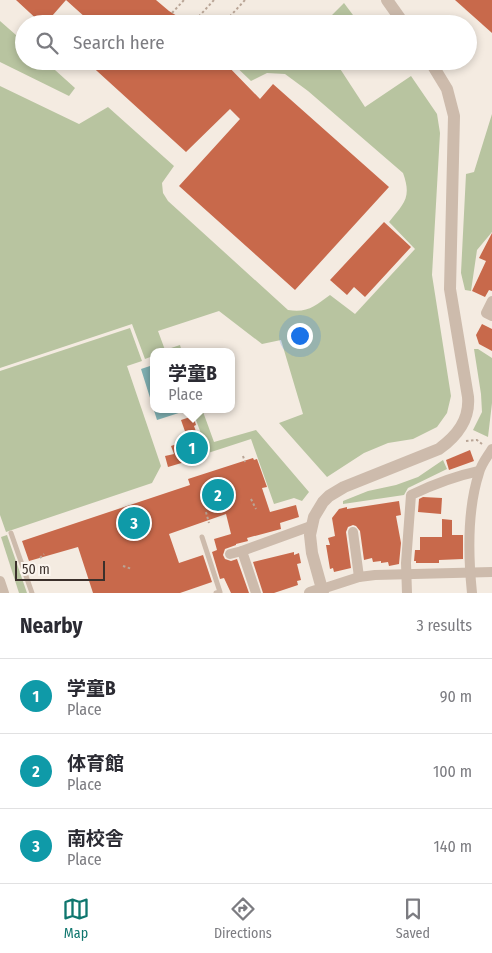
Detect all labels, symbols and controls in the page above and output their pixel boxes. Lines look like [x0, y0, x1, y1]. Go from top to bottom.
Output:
search box [15, 15, 477, 70]
icon: search [33, 29, 61, 57]
text: Search here [73, 31, 165, 54]
your location [287, 323, 313, 349]
popup [150, 348, 235, 413]
text: 学童B [168, 362, 217, 385]
text: Place [168, 385, 203, 404]
pin: 1 [176, 429, 208, 467]
pin: 2 [202, 476, 234, 514]
pin: 3 [118, 504, 150, 542]
scale bar [15, 558, 105, 581]
text: 50 m [22, 561, 50, 578]
text: Nearby [20, 613, 82, 639]
text: 3 results [416, 616, 472, 635]
text: 学童B [67, 677, 116, 700]
text: 1 [33, 687, 39, 706]
text: 90 m [440, 687, 472, 706]
text: Place [67, 700, 102, 719]
text: 体育館 [67, 752, 124, 775]
text: 2 [32, 762, 40, 781]
text: 100 m [433, 762, 472, 781]
text: Place [67, 775, 102, 794]
text: 南校舎 [67, 827, 124, 850]
text: 3 [32, 837, 40, 856]
text: 140 m [434, 837, 472, 856]
text: Place [67, 850, 102, 869]
tab: Map [62, 895, 90, 942]
tab: Directions [214, 895, 272, 942]
tab: Saved [396, 895, 430, 942]

